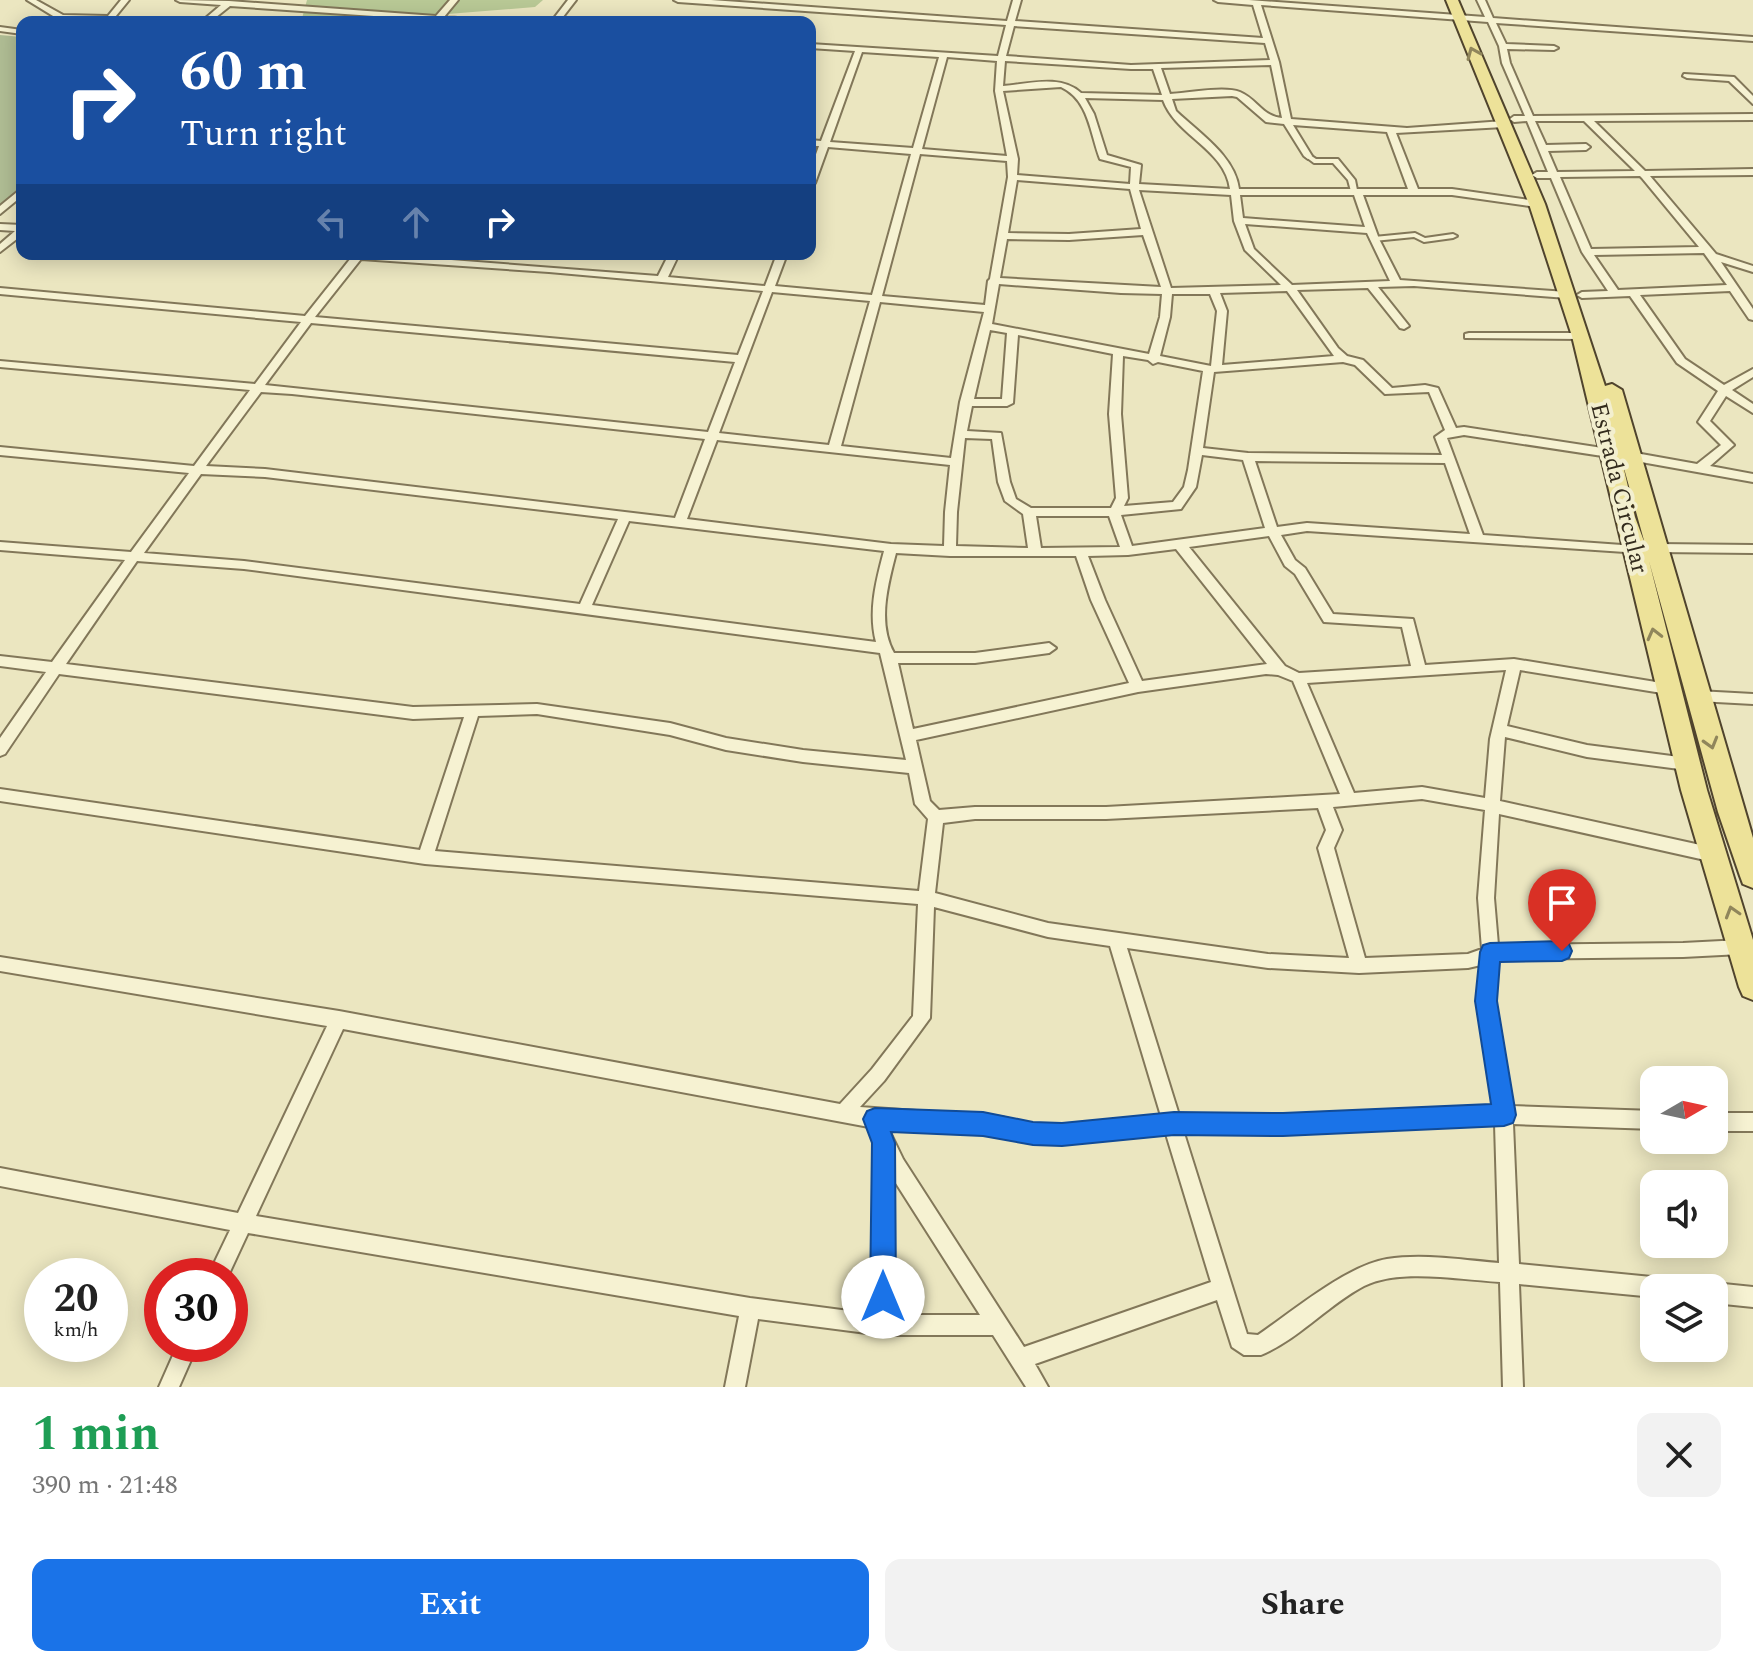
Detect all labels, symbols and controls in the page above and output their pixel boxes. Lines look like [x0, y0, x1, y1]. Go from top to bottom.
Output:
text: 60 m [180, 30, 307, 115]
one-way arrow [1467, 47, 1483, 61]
icon: right [48, 48, 152, 152]
text: Turn right [180, 107, 347, 162]
icon: left [310, 200, 354, 244]
icon: ahead [394, 200, 438, 244]
icon: right [478, 200, 522, 244]
street label: Estrada Circular [1580, 399, 1658, 577]
one-way arrow [1647, 628, 1664, 642]
one-way arrow [1702, 735, 1719, 749]
pin [1528, 869, 1596, 951]
icon: arrive [1540, 881, 1584, 925]
one-way arrow [1725, 905, 1741, 919]
north arrow [1640, 1066, 1728, 1154]
map controls [1640, 1066, 1728, 1362]
button: sound [1640, 1170, 1728, 1258]
position arrow [841, 1255, 925, 1339]
speed limit sign: 30 [144, 1258, 248, 1362]
text: 20 [54, 1269, 98, 1330]
button: layers [1640, 1274, 1728, 1362]
text: km/h [54, 1315, 99, 1345]
text: 1 min [32, 1398, 160, 1471]
button: close [1637, 1413, 1721, 1497]
text: 390 m · 21:48 [32, 1465, 178, 1505]
button: Exit [32, 1559, 869, 1651]
button: Share [885, 1559, 1721, 1651]

